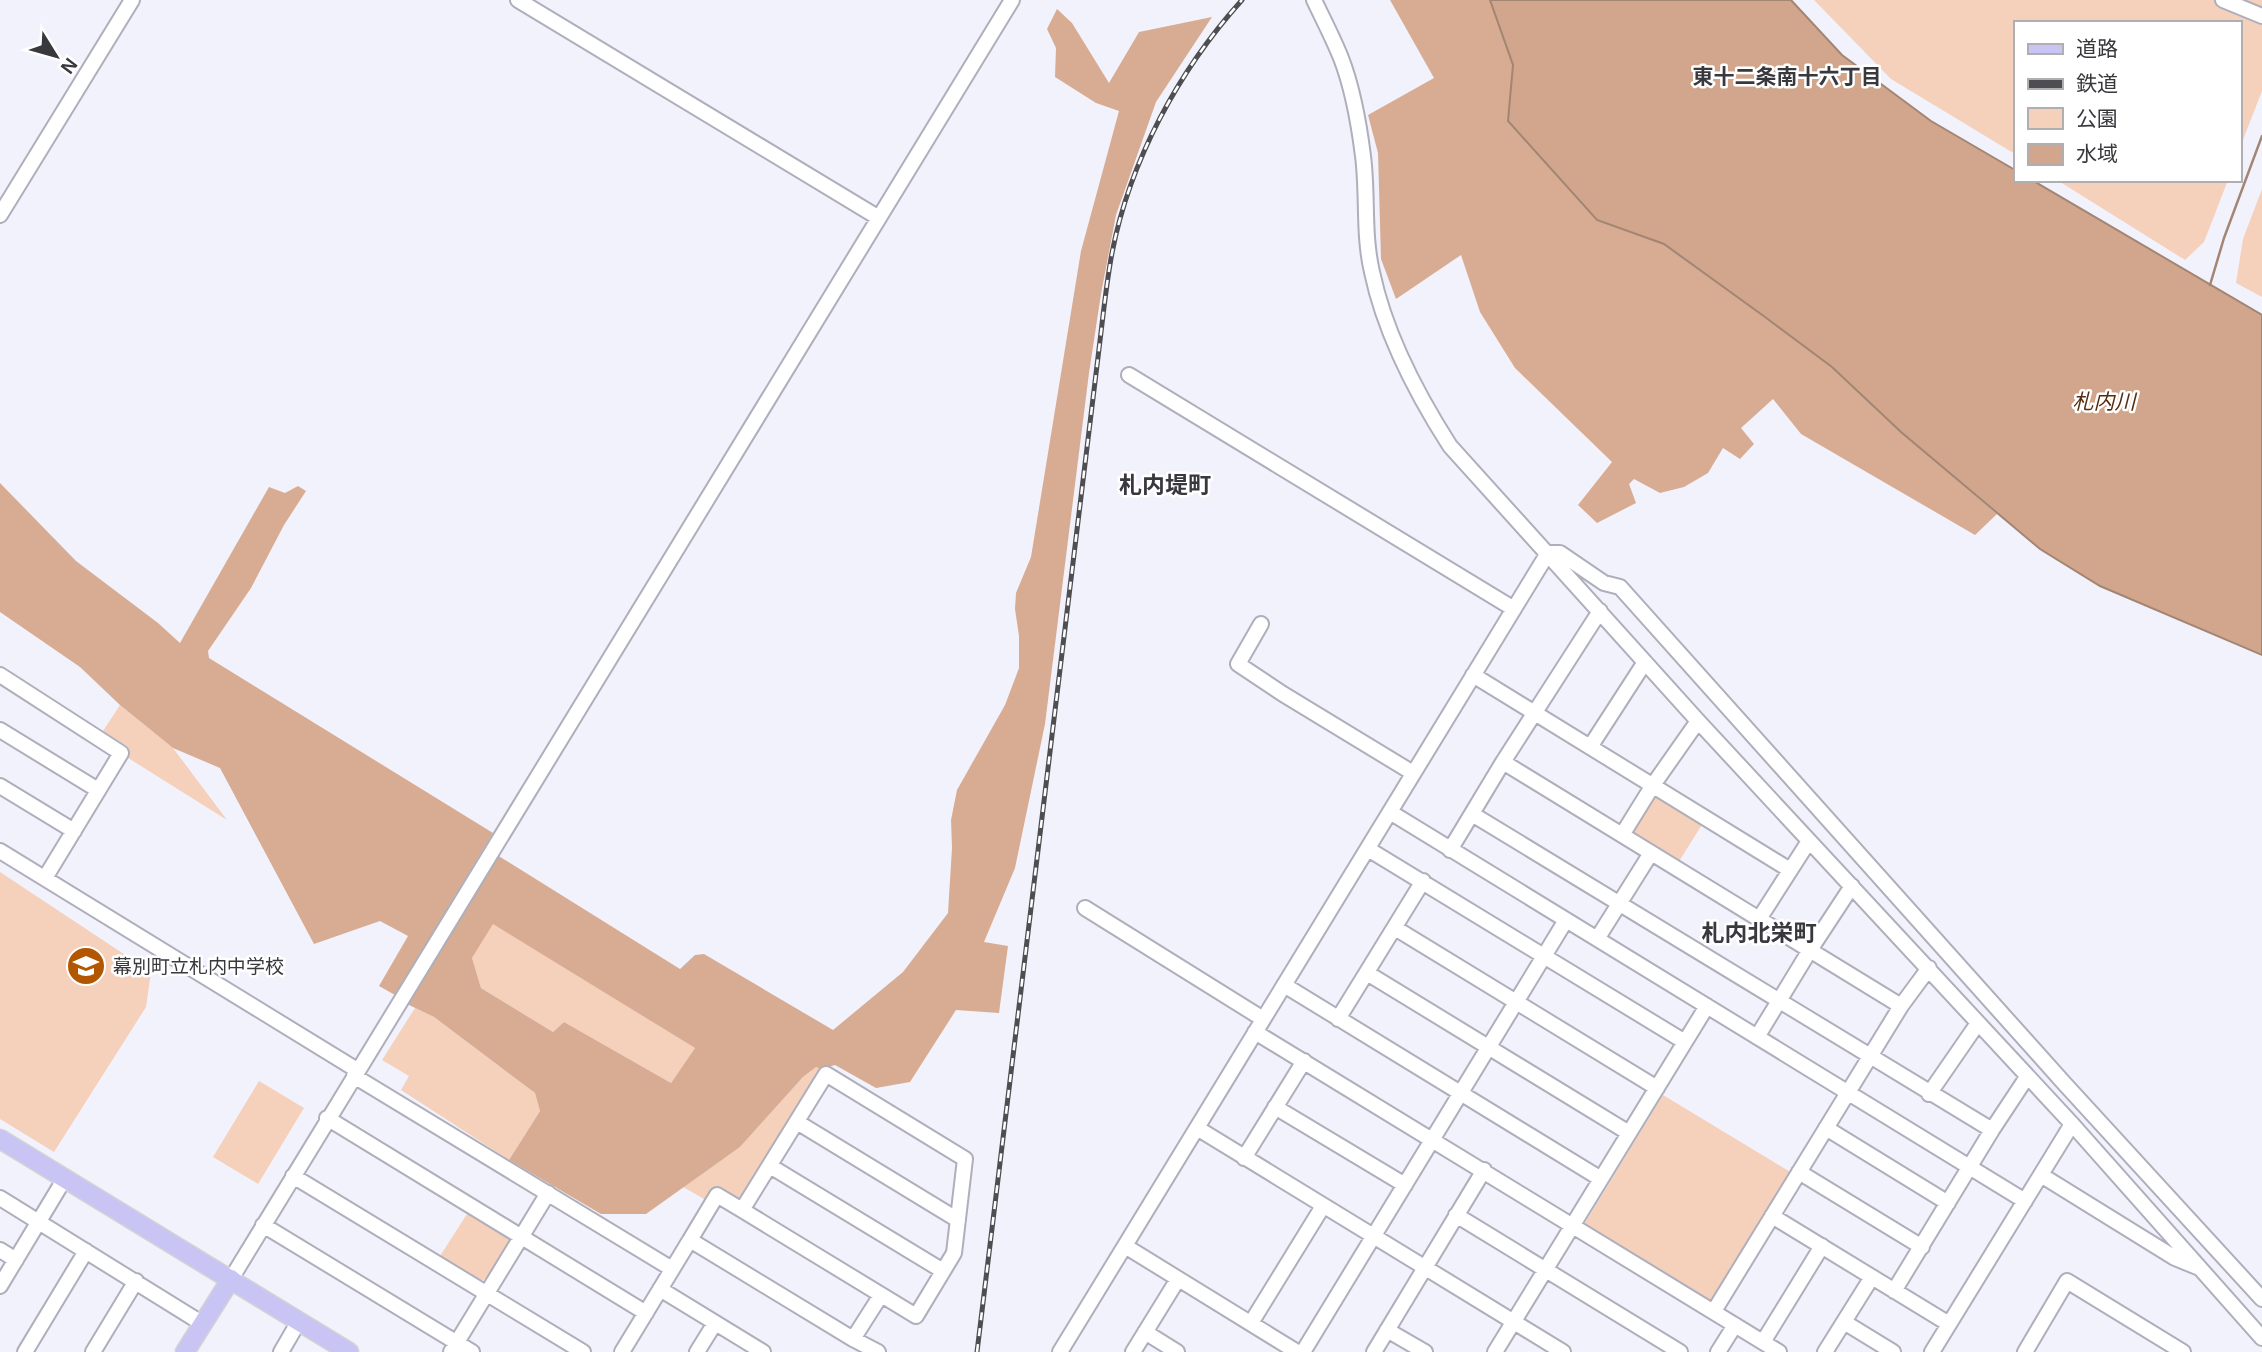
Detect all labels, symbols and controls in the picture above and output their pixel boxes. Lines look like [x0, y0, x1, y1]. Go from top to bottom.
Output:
north arrow [21, 21, 91, 91]
legend [2014, 21, 2241, 182]
text: 道路 [2076, 37, 2118, 60]
text: N [57, 54, 82, 78]
district label: 東十二条南十六丁目 [1693, 65, 1882, 88]
text: 鉄道 [2076, 72, 2118, 95]
text: 公園 [2076, 107, 2118, 130]
text: 水域 [2076, 142, 2118, 165]
water label: 札内川 [2073, 390, 2137, 413]
district label: 札内堤町 [1119, 472, 1211, 498]
district label: 札内北栄町 [1702, 920, 1817, 946]
school or university icon: 幕別町立札内中学校 [65, 945, 107, 987]
place label: 幕別町立札内中学校 [113, 956, 284, 977]

